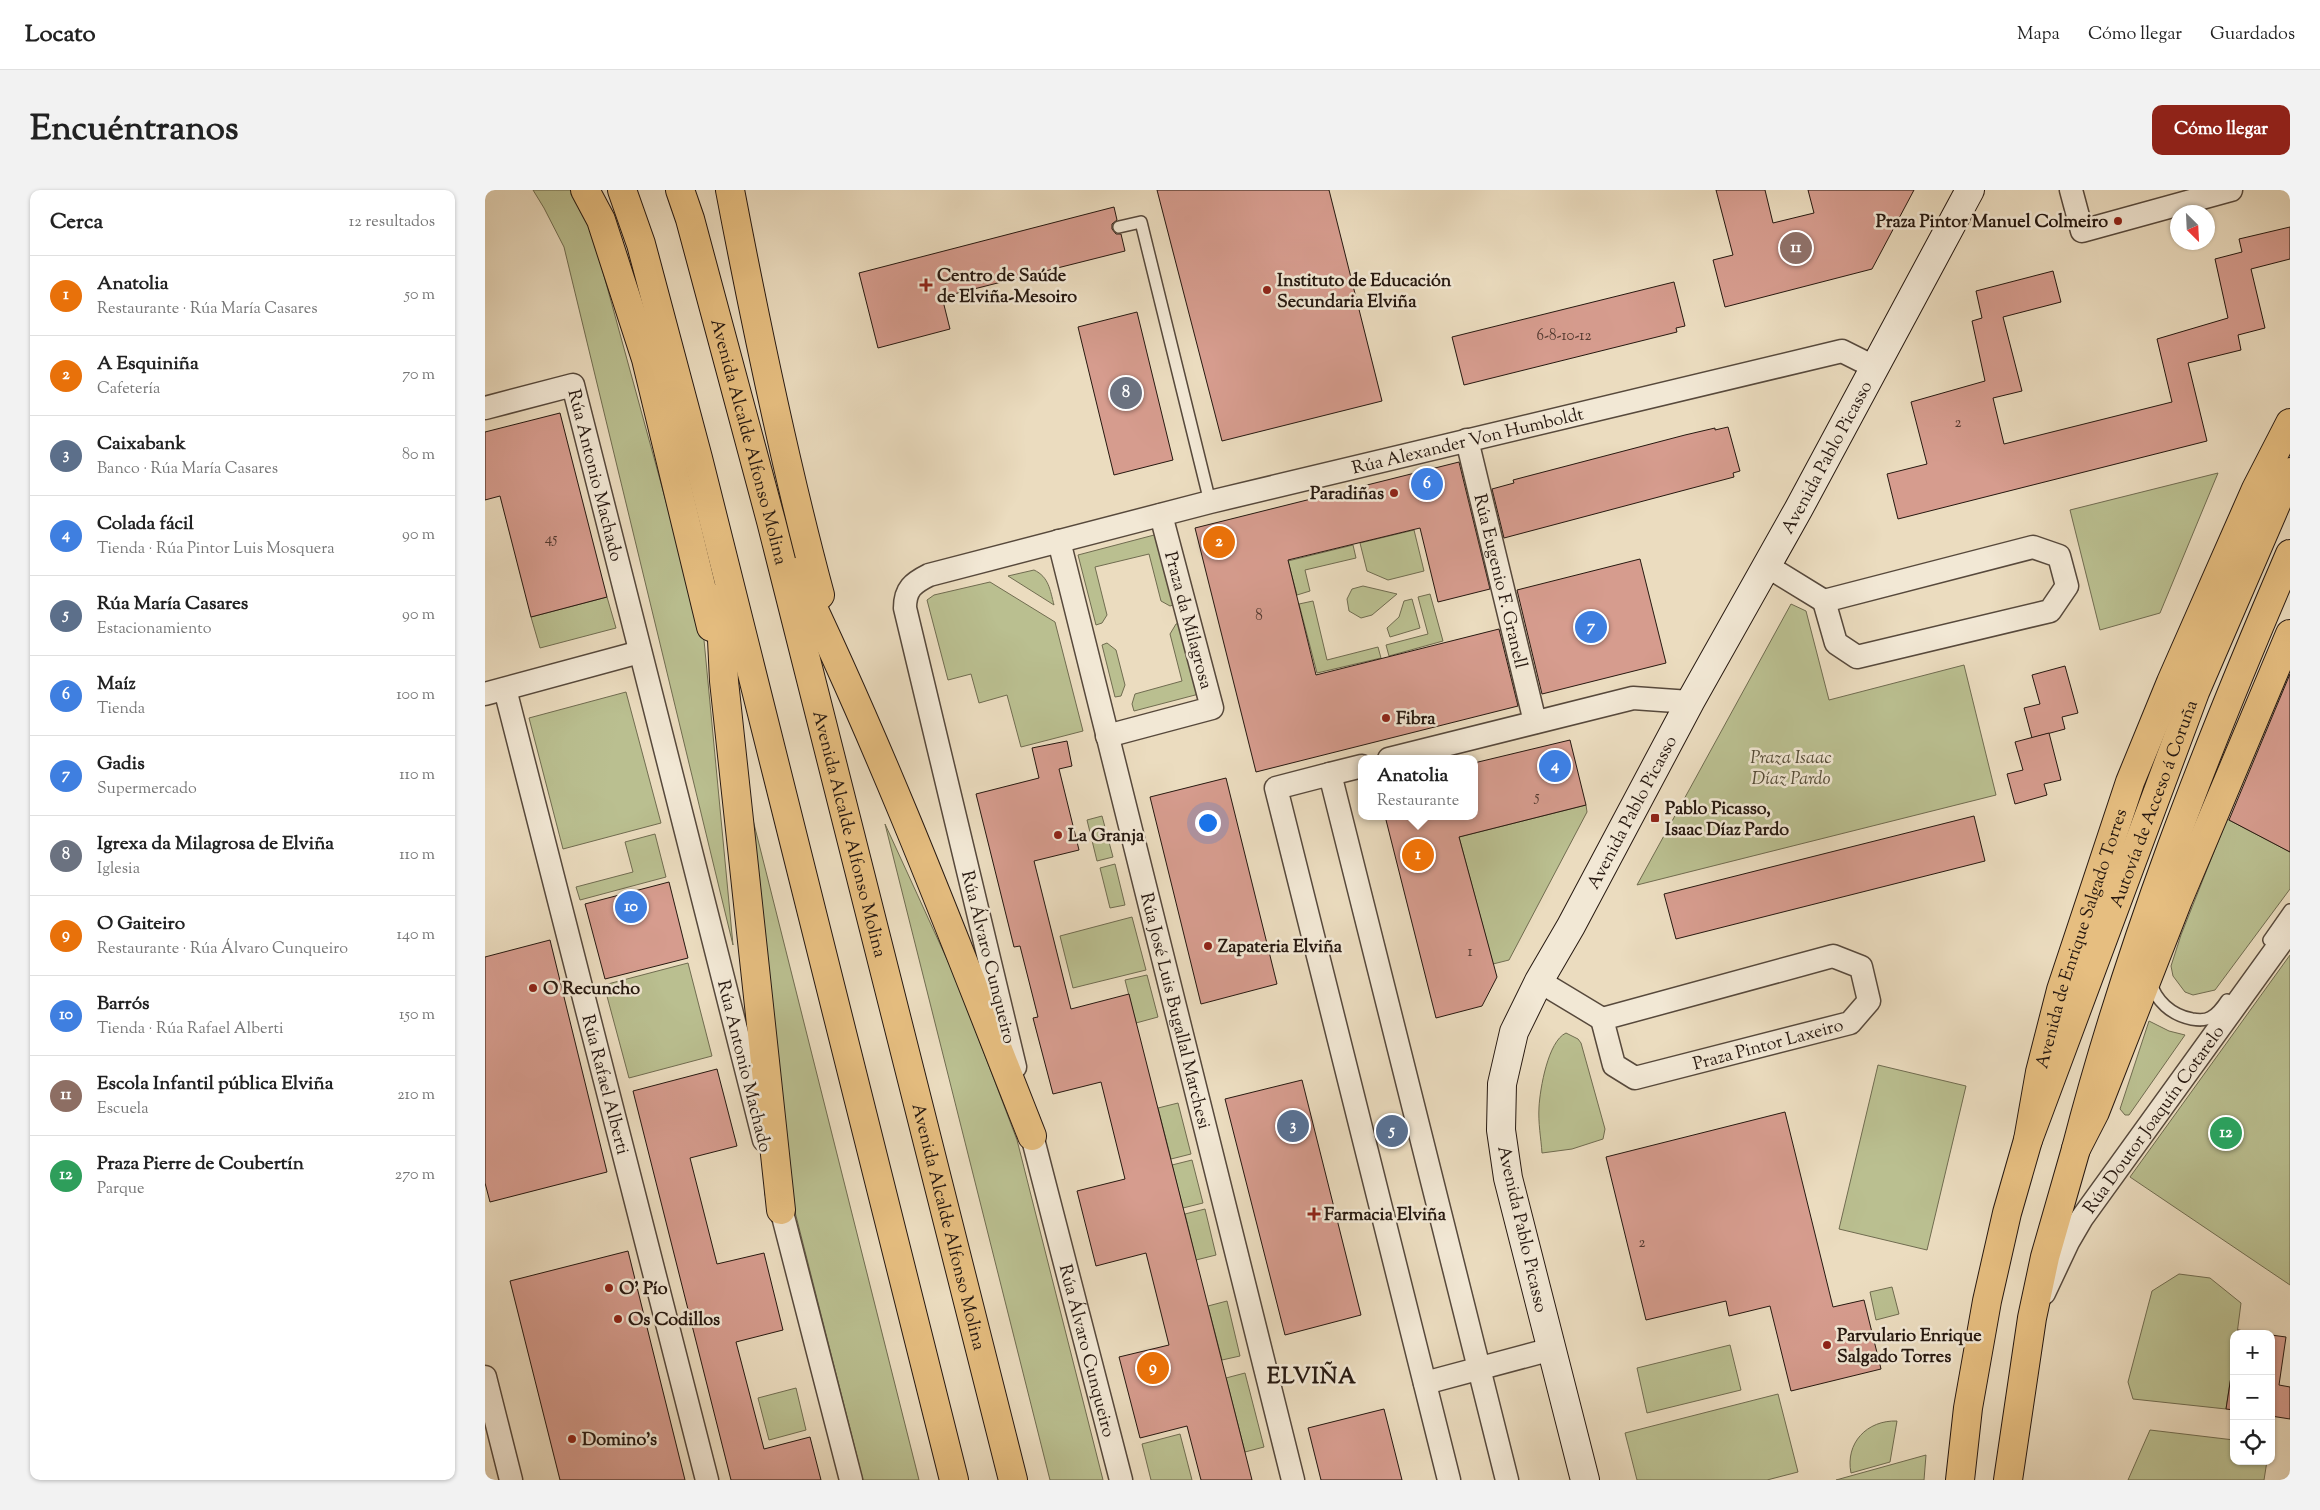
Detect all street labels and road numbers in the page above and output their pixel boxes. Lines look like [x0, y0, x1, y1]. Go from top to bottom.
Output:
street label: Avenida Alcalde Alfonso Molina [702, 316, 793, 568]
street label: Avenida Pablo Picasso [1776, 377, 1880, 539]
street label: Rúa Antonio Machado [560, 387, 628, 565]
street label: Rúa Alexander Von Humboldt [1350, 402, 1587, 483]
street label: Rúa Eugenio F. Granell [1465, 491, 1533, 671]
street label: Praza da Milagrosa [1156, 549, 1218, 692]
street label: Autovía de Acceso á Coruña [2105, 697, 2206, 912]
street label: Avenida Alcalde Alfonso Molina [804, 708, 892, 961]
street label: Avenida Pablo Picasso [1582, 731, 1685, 894]
street label: Avenida de Enrique Salgado Torres [2030, 806, 2135, 1072]
street label: Rúa Álvaro Cunqueiro [953, 868, 1021, 1047]
street label: Rúa José Luis Bugallal Marchesi [1132, 890, 1216, 1132]
street label: Rúa Antonio Machado [709, 978, 777, 1155]
street label: Rúa Rafael Alberti [574, 1012, 634, 1158]
street label: Praza Pintor Laxeiro [1690, 1013, 1847, 1079]
street label: Rúa Doutor Joaquín Cotarelo [2078, 1021, 2232, 1220]
street label: Avenida Alcalde Alfonso Molina [903, 1101, 991, 1353]
street label: Avenida Pablo Picasso [1489, 1143, 1553, 1316]
street label: Rúa Álvaro Cunqueiro [1051, 1262, 1120, 1440]

